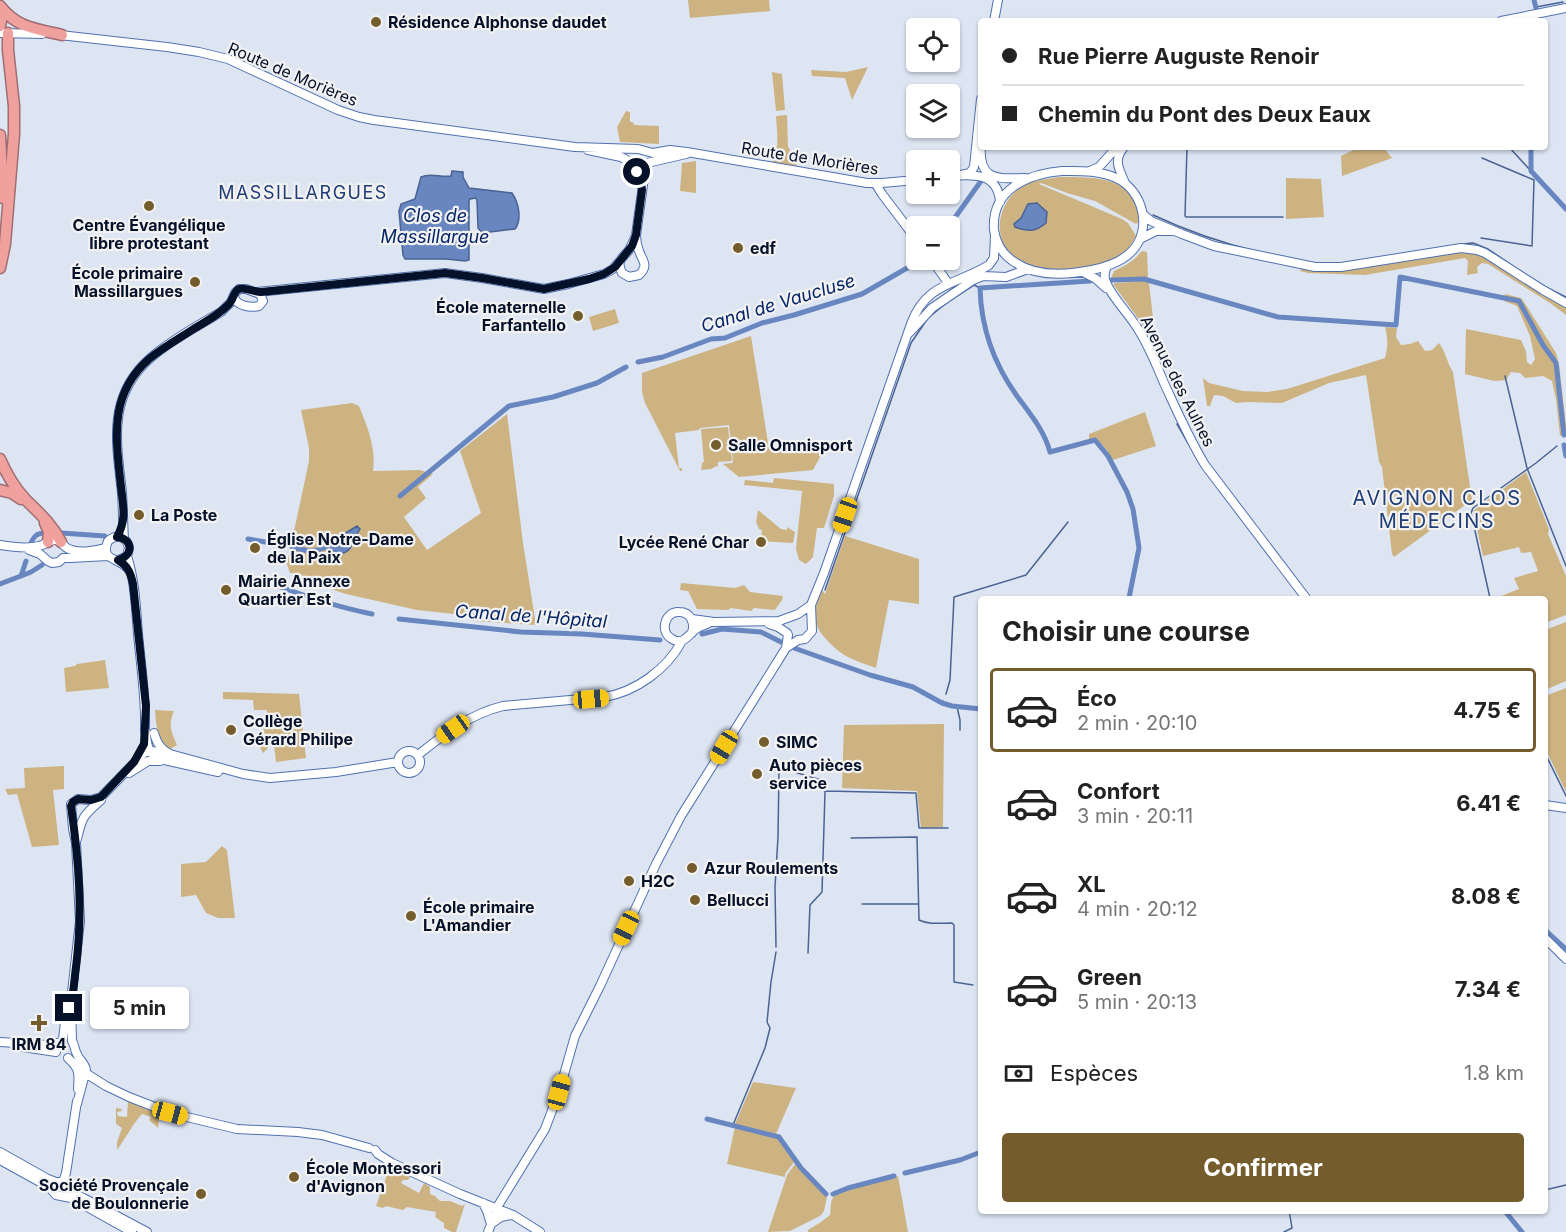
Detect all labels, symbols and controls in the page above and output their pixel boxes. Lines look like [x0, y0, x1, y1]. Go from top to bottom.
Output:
place label: Résidence Alphonse daudet [388, 12, 607, 32]
marker: Résidence Alphonse daudet [369, 15, 383, 29]
map controls [906, 18, 960, 270]
button: locate [906, 18, 960, 72]
street label: Route de Morières [225, 38, 361, 110]
text: Rue Pierre Auguste Renoir [1038, 43, 1319, 69]
button: layers [906, 84, 960, 138]
text: Chemin du Pont des Deux Eaux [1038, 101, 1371, 127]
street label: Route de Morières [740, 137, 880, 179]
button: + [906, 150, 960, 204]
route start [623, 158, 650, 185]
district label: MASSILLARGUES [218, 182, 388, 203]
marker: Centre Évangélique libre protestant [142, 199, 156, 213]
water label: Clos de Massillargue [381, 205, 489, 247]
place label: Centre Évangélique libre protestant [73, 215, 225, 253]
button: − [906, 216, 960, 270]
place label: edf [750, 238, 777, 258]
marker: edf [731, 241, 745, 255]
place label: École primaire Massillargues [71, 263, 183, 301]
water label: Canal de Vaucluse [698, 270, 858, 336]
marker: École primaire Massillargues [188, 275, 202, 289]
place label: École maternelle Farfantello [436, 297, 566, 335]
marker: École maternelle Farfantello [571, 309, 585, 323]
street label: Avenue des Aulnes [1136, 312, 1220, 450]
place label: Salle Omnisport [728, 435, 853, 455]
marker: Salle Omnisport [709, 438, 723, 452]
district label: AVIGNON CLOS MÉDECINS [1352, 486, 1522, 533]
car [831, 495, 859, 535]
place label: La Poste [151, 505, 217, 525]
marker: La Poste [132, 508, 146, 522]
place label: Église Notre-Dame de la Paix [267, 529, 414, 567]
place label: Lycée René Char [619, 532, 749, 552]
marker: Lycée René Char [754, 535, 768, 549]
marker: Église Notre-Dame de la Paix [248, 541, 262, 555]
place label: Mairie Annexe Quartier Est [238, 571, 350, 609]
marker: Mairie Annexe Quartier Est [219, 583, 233, 597]
water label: Canal de l'Hôpital [454, 600, 608, 632]
text: Choisir une course [1002, 615, 1250, 648]
icon: car [1005, 683, 1059, 737]
text: Éco [1077, 685, 1117, 711]
car [572, 688, 610, 710]
text: 4.75 € [1453, 697, 1521, 723]
place label: Collège Gérard Philipe [243, 711, 353, 749]
car [433, 711, 473, 747]
text: 2 min · 20:10 [1077, 711, 1197, 735]
marker: Collège Gérard Philipe [224, 723, 238, 737]
car [707, 727, 741, 767]
place label: SIMC [776, 732, 818, 752]
marker: SIMC [757, 735, 771, 749]
place label: Auto pièces service [769, 755, 862, 793]
marker: Auto pièces service [750, 767, 764, 781]
icon: car [1005, 776, 1059, 830]
text: Confort [1077, 778, 1160, 804]
text: 6.41 € [1456, 790, 1521, 816]
text: 3 min · 20:11 [1077, 804, 1193, 828]
place label: Azur Roulements [704, 858, 838, 878]
marker: Azur Roulements [685, 861, 699, 875]
icon: car [1005, 869, 1059, 923]
place label: H2C [641, 871, 675, 891]
text: XL [1077, 871, 1106, 897]
marker: H2C [622, 874, 636, 888]
text: 8.08 € [1451, 883, 1521, 909]
place label: Bellucci [707, 890, 769, 910]
marker: Bellucci [688, 893, 702, 907]
place label: École primaire L'Amandier [423, 897, 535, 935]
text: 4 min · 20:12 [1077, 897, 1198, 921]
car [610, 908, 642, 948]
marker: École primaire L'Amandier [404, 909, 418, 923]
icon: car [1005, 962, 1059, 1016]
text: Green [1077, 964, 1142, 990]
text: 7.34 € [1455, 976, 1521, 1002]
callout: 5 min [90, 987, 189, 1029]
text: 5 min · 20:13 [1077, 990, 1197, 1014]
route end [55, 994, 82, 1021]
text: 5 min [113, 996, 166, 1020]
marker: IRM 84 [30, 1014, 48, 1032]
place label: IRM 84 [12, 1034, 67, 1054]
icon: cash [1002, 1057, 1035, 1090]
text: Espèces [1050, 1060, 1138, 1086]
text: 1.8 km [1464, 1061, 1524, 1085]
car [546, 1072, 572, 1112]
car [150, 1100, 190, 1126]
button: Confirmer [1002, 1133, 1524, 1202]
place label: École Montessori d'Avignon [306, 1158, 441, 1196]
marker: École Montessori d'Avignon [287, 1170, 301, 1184]
place label: Société Provençale de Boulonnerie [39, 1175, 189, 1213]
marker: Société Provençale de Boulonnerie [194, 1187, 208, 1201]

